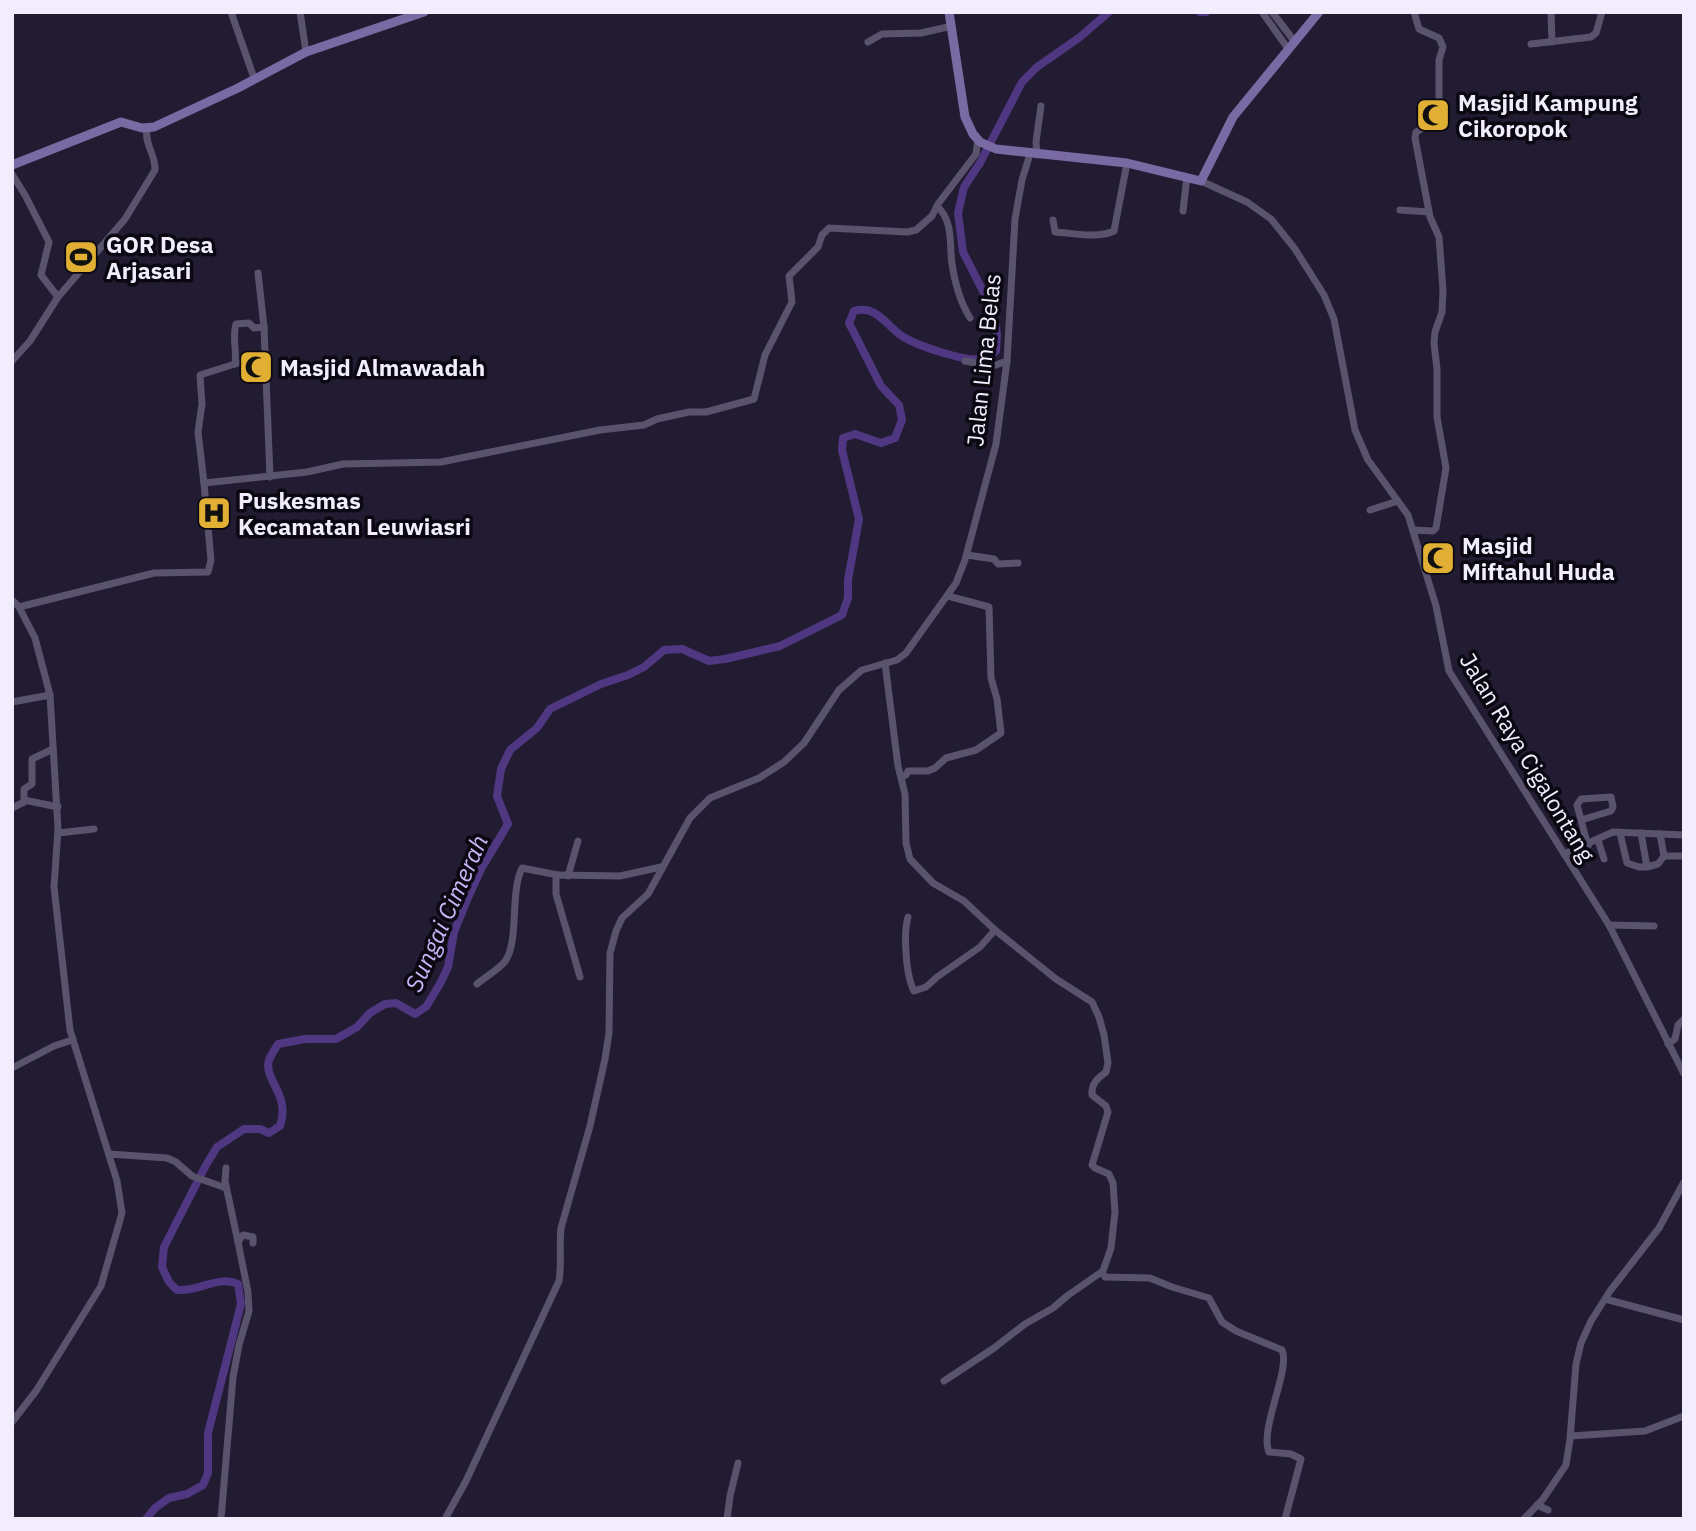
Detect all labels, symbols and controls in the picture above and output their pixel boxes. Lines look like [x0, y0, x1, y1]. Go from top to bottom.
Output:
place label: Masjid Kampung Cikoropok [1458, 87, 1638, 143]
mosque icon: Masjid Kampung Cikoropok [1414, 96, 1452, 134]
place label: GOR Desa Arjasari [106, 229, 214, 285]
sports icon: GOR Desa Arjasari [62, 238, 100, 276]
street label: Jalan Lima Belas [959, 272, 1007, 448]
mosque icon: Masjid Almawadah [237, 348, 275, 386]
place label: Masjid Almawadah [280, 352, 485, 382]
place label: Puskesmas Kecamatan Leuwiasri [238, 485, 471, 541]
hospital icon: Puskesmas Kecamatan Leuwiasri [195, 494, 233, 532]
place label: Masjid Miftahul Huda [1462, 530, 1615, 586]
mosque icon: Masjid Miftahul Huda [1419, 539, 1457, 577]
street label: Jalan Raya Cigalontang [1454, 647, 1602, 867]
water label: Sungai Cimerah [397, 830, 495, 996]

